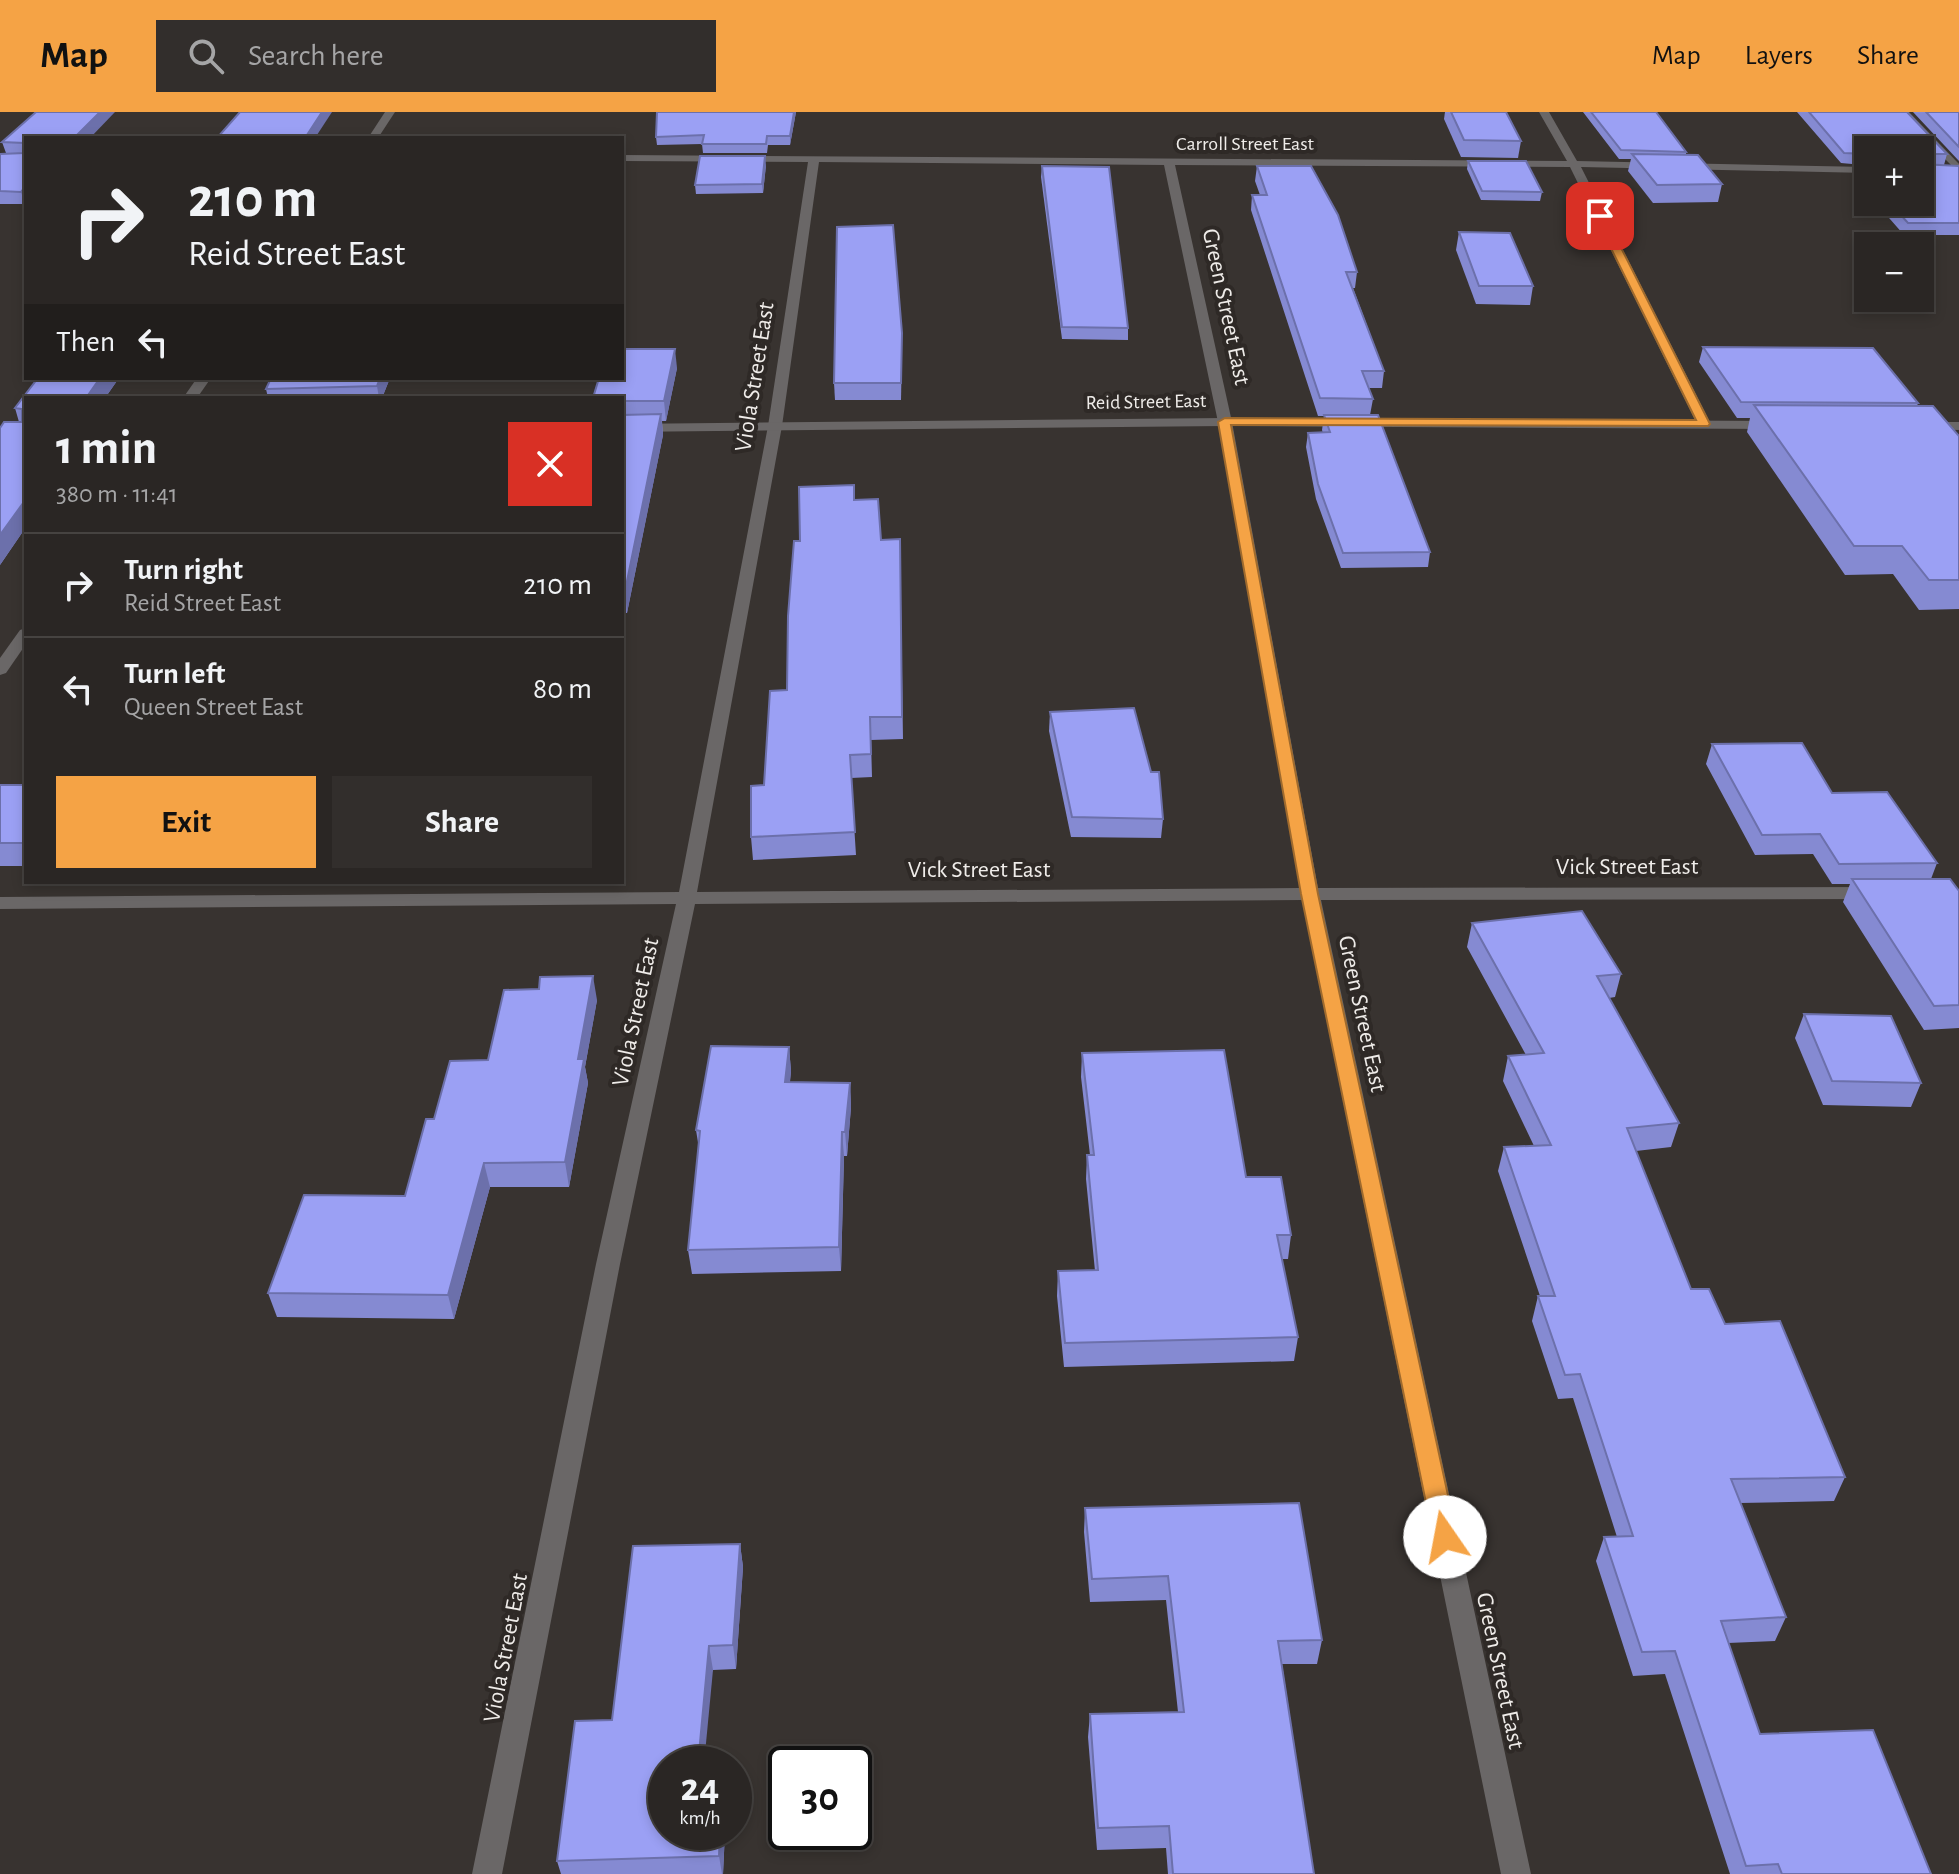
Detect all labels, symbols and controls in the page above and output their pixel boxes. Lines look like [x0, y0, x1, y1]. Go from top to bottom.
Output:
search box [156, 20, 716, 92]
icon: search [184, 34, 228, 78]
text: Map [40, 37, 108, 75]
text: Search here [248, 41, 384, 71]
text: Map [1652, 42, 1701, 70]
text: Layers [1745, 42, 1813, 70]
text: Share [1857, 42, 1919, 70]
street label: Carroll Street East [1176, 134, 1315, 154]
map controls [1854, 136, 1934, 312]
button: + [1854, 136, 1934, 216]
icon: right [56, 168, 160, 272]
text: 210 m [188, 171, 317, 227]
pin [1566, 182, 1634, 250]
icon: arrive [1578, 194, 1622, 238]
street label: Green Street East [1198, 227, 1254, 388]
button: − [1854, 232, 1934, 312]
text: Reid Street East [188, 236, 405, 272]
street label: Viola Street East [731, 300, 779, 454]
icon: left [131, 320, 175, 364]
text: Then [56, 327, 115, 357]
street label: Reid Street East [1085, 391, 1207, 413]
button: close [508, 422, 592, 506]
text: 1 min [56, 425, 157, 473]
text: 380 m · 11:41 [56, 481, 178, 507]
text: Turn right [124, 555, 243, 585]
icon: right [56, 563, 100, 607]
text: 210 m [523, 570, 592, 600]
text: Reid Street East [124, 590, 281, 616]
text: Turn left [124, 659, 225, 689]
icon: left [56, 667, 100, 711]
text: 80 m [533, 674, 592, 704]
text: Queen Street East [124, 694, 303, 720]
button: Exit [56, 776, 316, 868]
button: Share [332, 776, 592, 868]
street label: Vick Street East [1556, 855, 1699, 879]
street label: Vick Street East [908, 858, 1051, 882]
street label: Green Street East [1334, 934, 1390, 1095]
street label: Viola Street East [609, 935, 664, 1088]
position arrow [1403, 1495, 1487, 1579]
street label: Viola Street East [480, 1571, 532, 1725]
street label: Green Street East [1472, 1591, 1528, 1752]
speed limit sign: 30 [768, 1746, 872, 1850]
text: 24 [681, 1768, 719, 1808]
text: km/h [679, 1808, 721, 1828]

